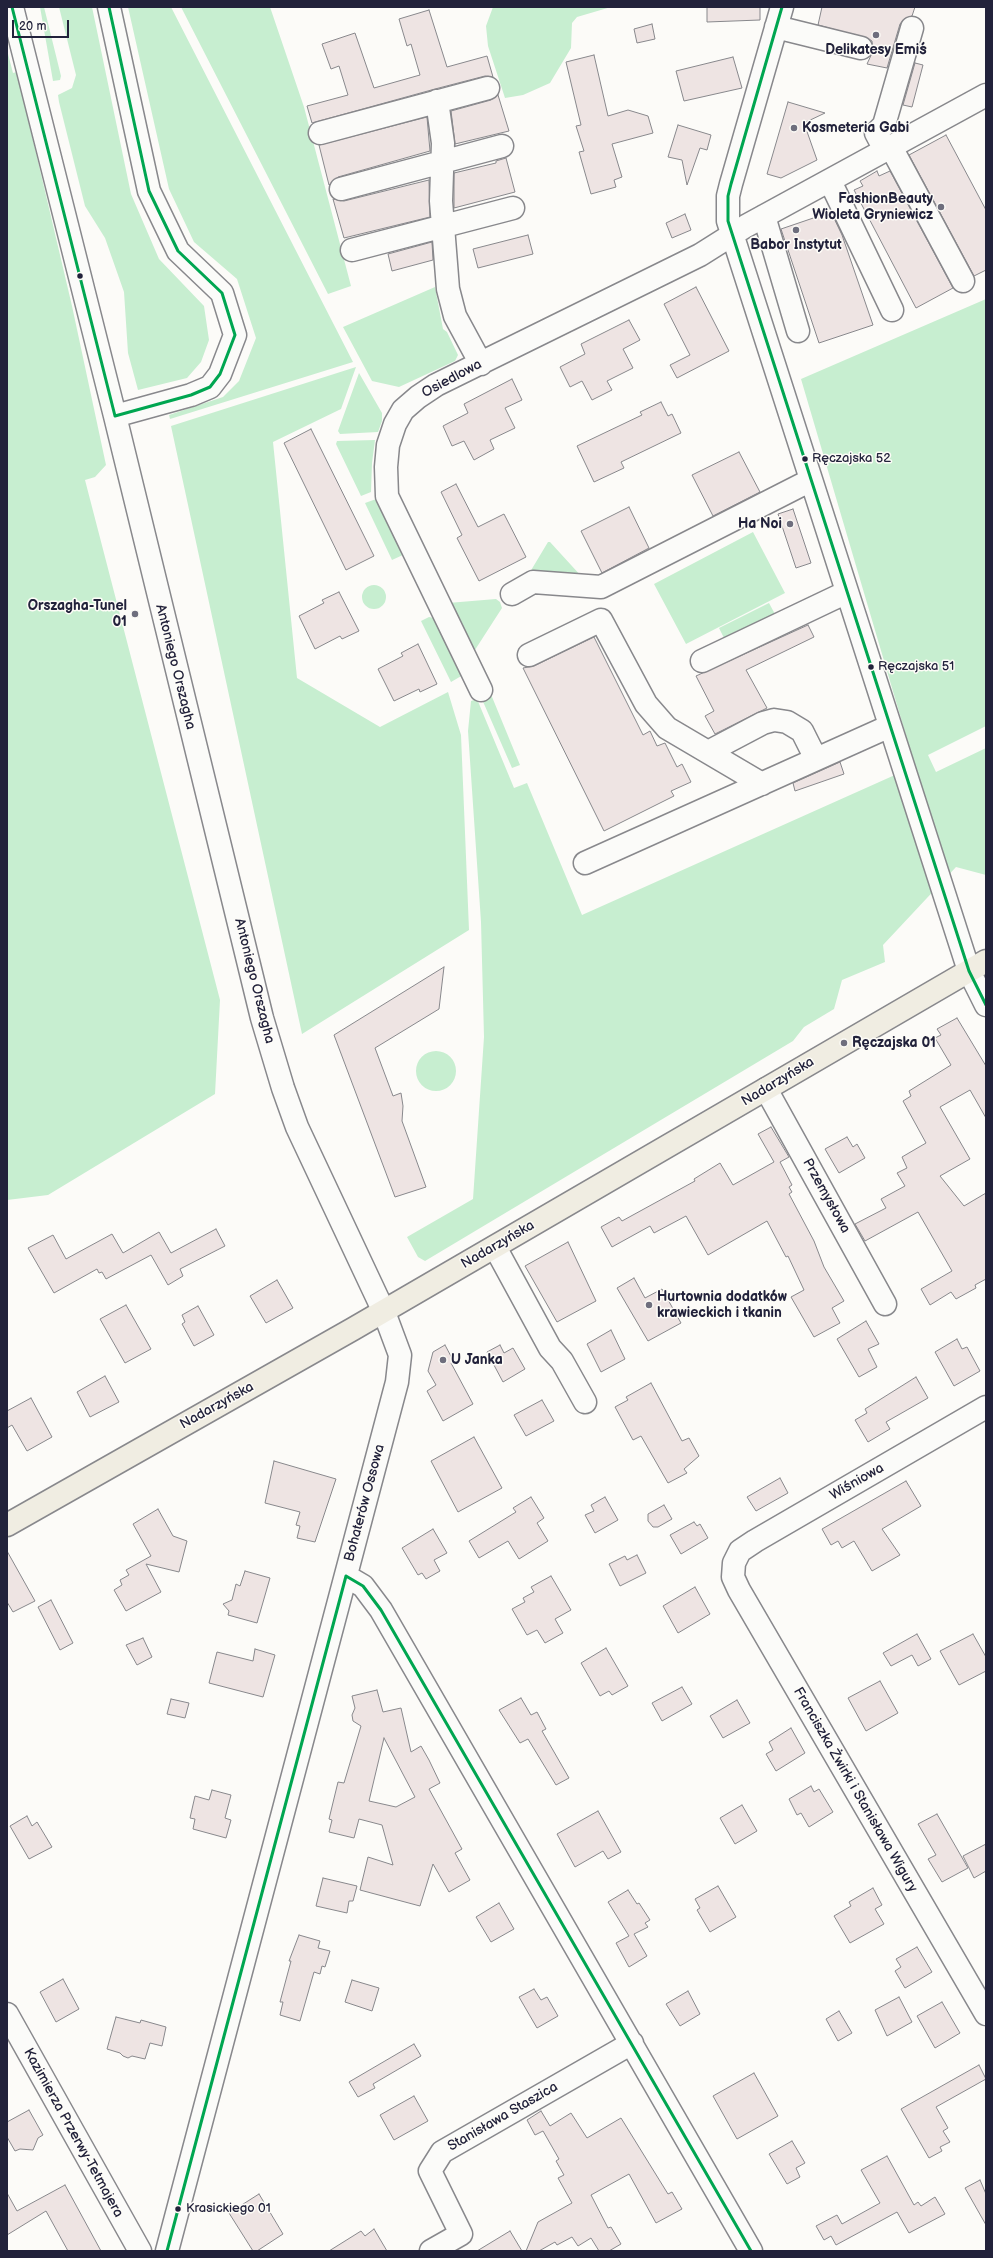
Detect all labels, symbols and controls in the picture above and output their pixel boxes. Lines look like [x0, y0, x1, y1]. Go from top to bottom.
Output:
scale bar [14, 12, 71, 38]
text: 20 m [19, 19, 46, 34]
marker: Delikatesy Emiś [871, 30, 881, 40]
place label: Delikatesy Emiś [825, 42, 927, 58]
place label: Kosmeteria Gabi [802, 120, 909, 136]
marker: Kosmeteria Gabi [789, 123, 799, 133]
place label: FashionBeauty Wioleta Gryniewicz [812, 191, 933, 224]
marker: FashionBeauty Wioleta Gryniewicz [936, 202, 946, 212]
marker: Babor Instytut [791, 225, 801, 235]
place label: Babor Instytut [750, 237, 842, 253]
unlabelled marker [75, 271, 85, 281]
street label: Osiedlowa [419, 356, 485, 402]
place label: Ręczajska 52 [812, 451, 891, 467]
marker: Ręczajska 52 [800, 454, 810, 464]
place label: Ha Noi [738, 516, 782, 532]
marker: Ha Noi [785, 519, 795, 529]
place label: Orszagha-Tunel 01 [28, 598, 127, 630]
street label: Antoniego Orszagha [151, 603, 199, 731]
marker: Orszagha-Tunel 01 [130, 609, 140, 619]
place label: Ręczajska 51 [878, 659, 954, 675]
marker: Ręczajska 51 [866, 662, 876, 672]
street label: Antoniego Orszagha [230, 917, 278, 1045]
place label: Ręczajska 01 [852, 1035, 936, 1051]
marker: Ręczajska 01 [839, 1038, 849, 1048]
street label: Nadarzyńska [739, 1054, 817, 1110]
street label: Przemysłowa [799, 1156, 853, 1236]
street label: Nadarzyńska [458, 1217, 538, 1273]
place label: Hurtownia dodatków krawieckich i tkanin [657, 1289, 787, 1322]
marker: Hurtownia dodatków krawieckich i tkanin [644, 1300, 654, 1310]
place label: U Janka [451, 1352, 503, 1368]
marker: U Janka [438, 1355, 448, 1365]
street label: Nadarzyńska [177, 1379, 257, 1433]
street label: Bohaterów Ossowa [341, 1442, 389, 1564]
street label: Wiśniowa [827, 1460, 887, 1504]
street label: Franciszka Żwirki i Stanisława Wigury [789, 1685, 921, 1895]
street label: Kazimierza Przerwy-Tetmajera [19, 2045, 127, 2221]
street label: Stanisława Staszica [445, 2079, 561, 2155]
place label: Krasickiego 01 [186, 2201, 271, 2217]
marker: Krasickiego 01 [173, 2204, 183, 2214]

